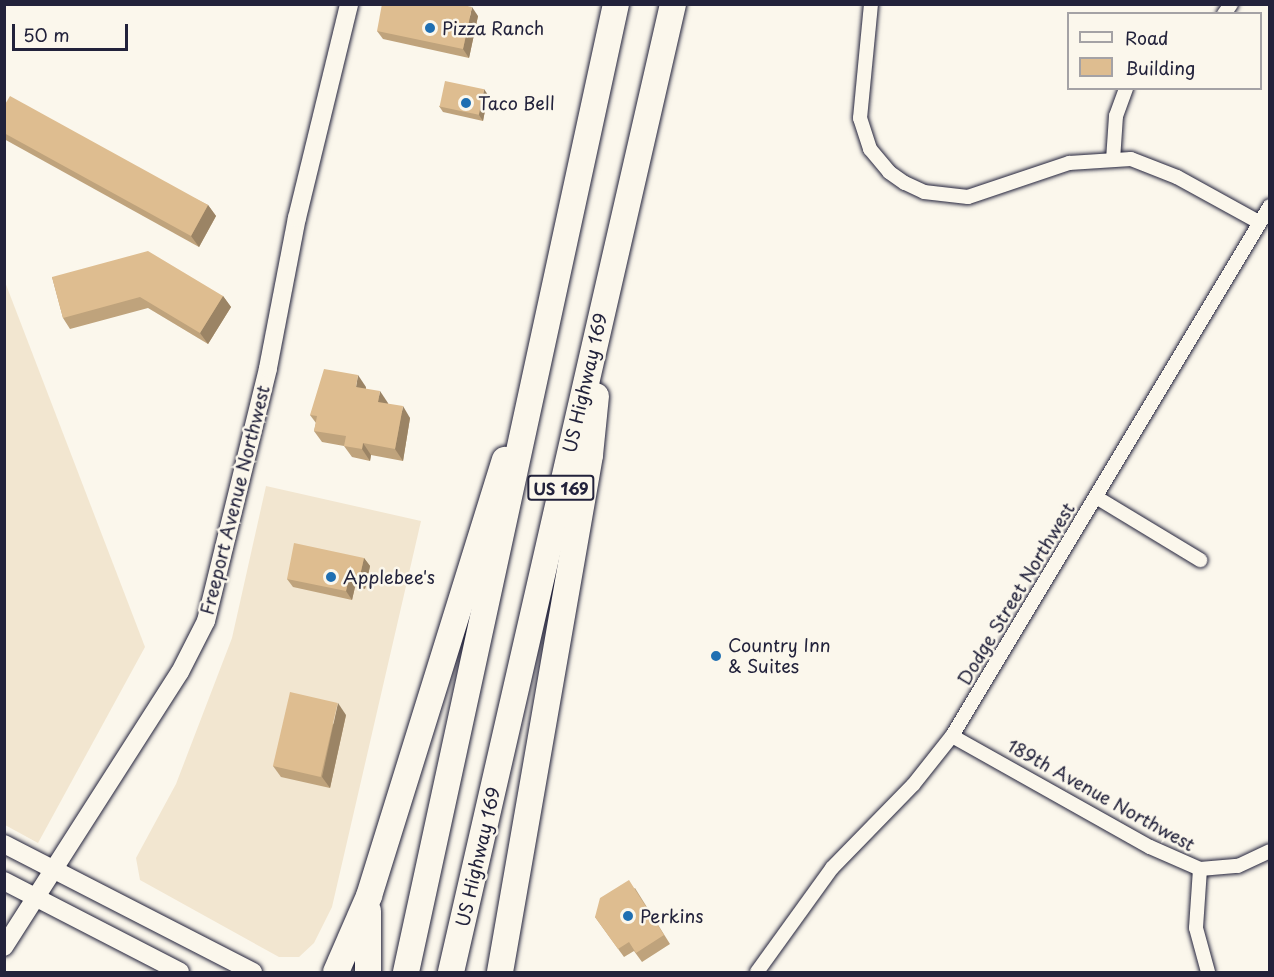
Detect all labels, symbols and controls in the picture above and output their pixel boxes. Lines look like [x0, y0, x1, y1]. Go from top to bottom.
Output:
scale bar [15, 12, 130, 50]
legend [1067, 12, 1262, 90]
place label: Pizza Ranch [442, 17, 545, 39]
text: 50 m [23, 21, 70, 48]
marker: Pizza Ranch [423, 21, 437, 35]
text: Road [1125, 24, 1169, 51]
text: Building [1125, 54, 1195, 81]
place label: Taco Bell [478, 92, 557, 114]
marker: Taco Bell [459, 96, 473, 110]
street label: US Highway 169 [558, 311, 612, 455]
street label: Freeport Avenue Northwest [196, 383, 274, 617]
road number: US 169 [526, 475, 596, 501]
street label: Dodge Street Northwest [953, 498, 1079, 690]
place label: Applebee's [343, 566, 435, 588]
marker: Applebee's [324, 570, 338, 584]
place label: Country Inn & Suites [728, 635, 832, 678]
marker: Country Inn & Suites [709, 649, 723, 663]
street label: 189th Avenue Northwest [1004, 735, 1198, 855]
street label: US Highway 169 [451, 785, 505, 929]
place label: Perkins [640, 905, 704, 927]
marker: Perkins [621, 909, 635, 923]

